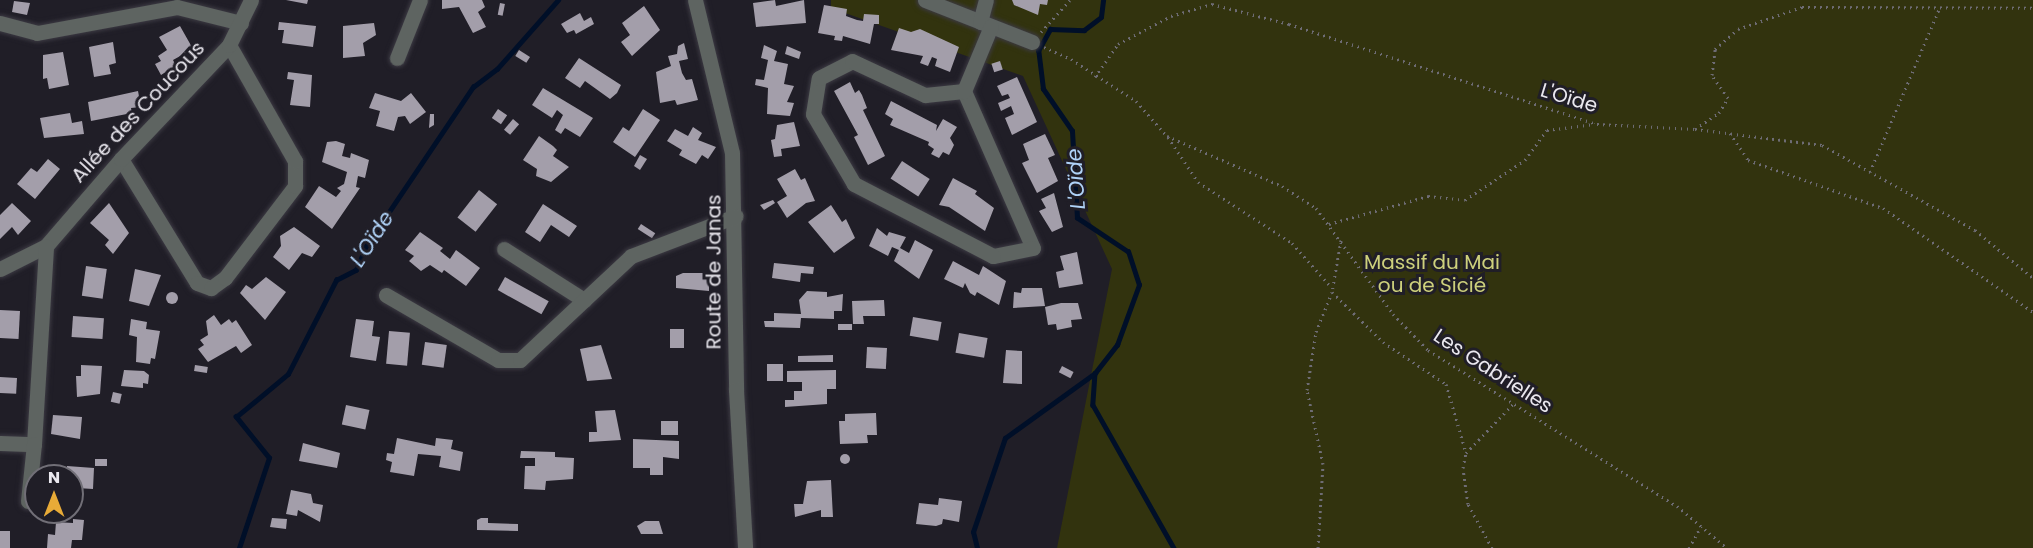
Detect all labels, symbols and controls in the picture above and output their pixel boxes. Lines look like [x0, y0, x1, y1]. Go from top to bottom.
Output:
street label: Allée des Coucous [66, 36, 210, 188]
street label: L'Oïde [1538, 78, 1600, 118]
water label: L'Oïde [1061, 148, 1091, 210]
street label: Route de Janas [702, 195, 726, 349]
water label: L'Oïde [345, 206, 399, 272]
park label: Massif du Mai ou de Sicié [1364, 250, 1500, 297]
street label: Les Gabrielles [1429, 324, 1557, 418]
north arrow [24, 464, 84, 524]
text: N [48, 466, 60, 489]

